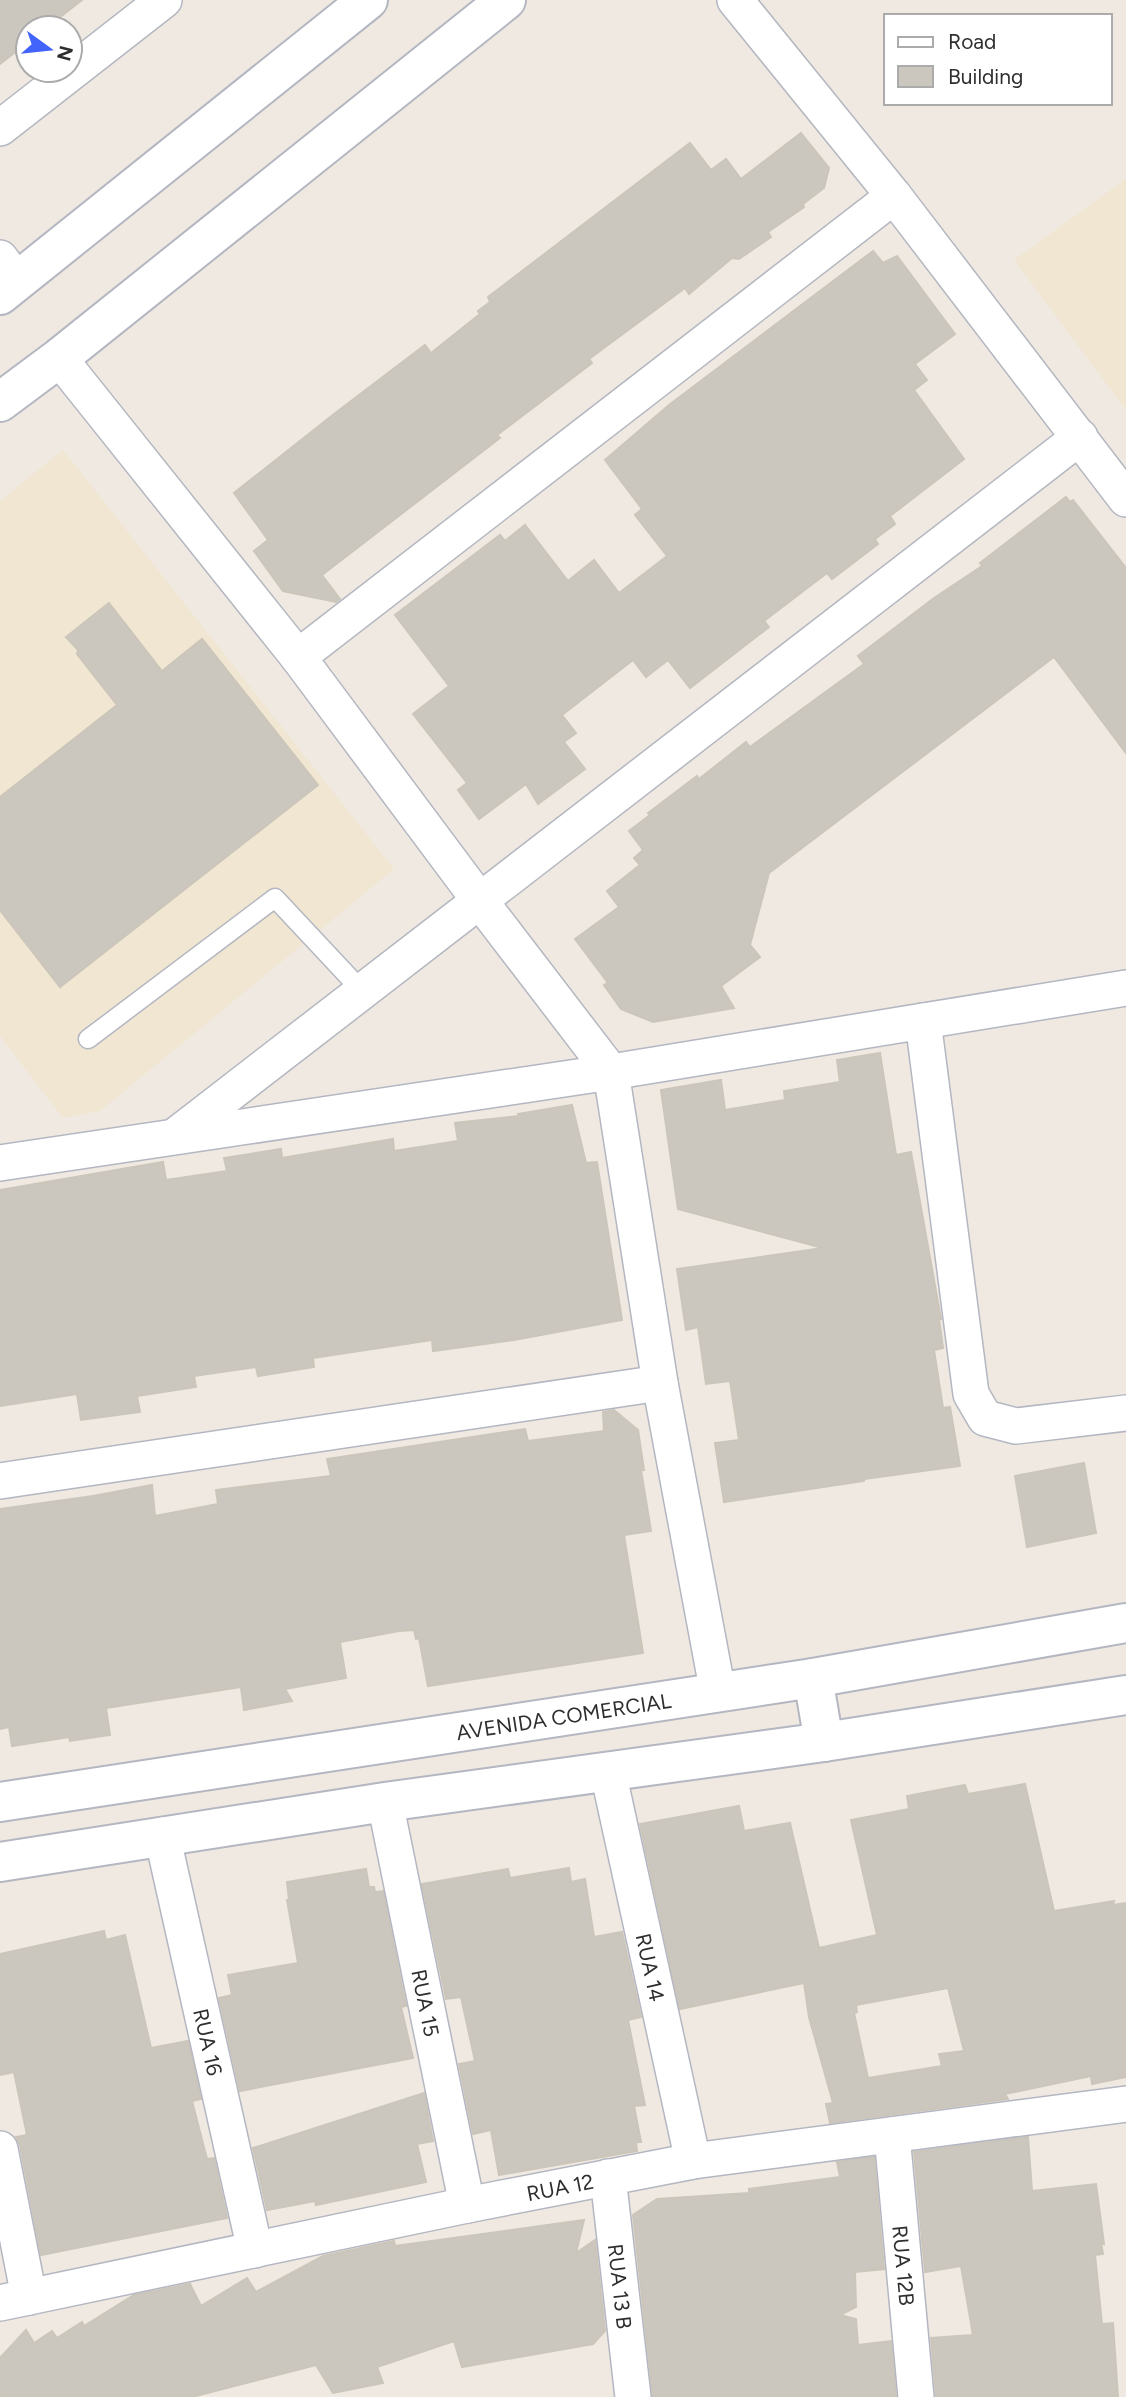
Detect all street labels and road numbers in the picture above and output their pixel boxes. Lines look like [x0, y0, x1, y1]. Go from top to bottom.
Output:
street label: AVENIDA COMERCIAL [454, 1687, 673, 1745]
street label: RUA 14 [631, 1931, 670, 2004]
street label: RUA 15 [407, 1967, 445, 2039]
street label: RUA 16 [189, 2006, 228, 2078]
street label: RUA 12 [524, 2168, 596, 2206]
street label: RUA 12B [888, 2224, 920, 2307]
street label: RUA 13 B [603, 2242, 638, 2330]

